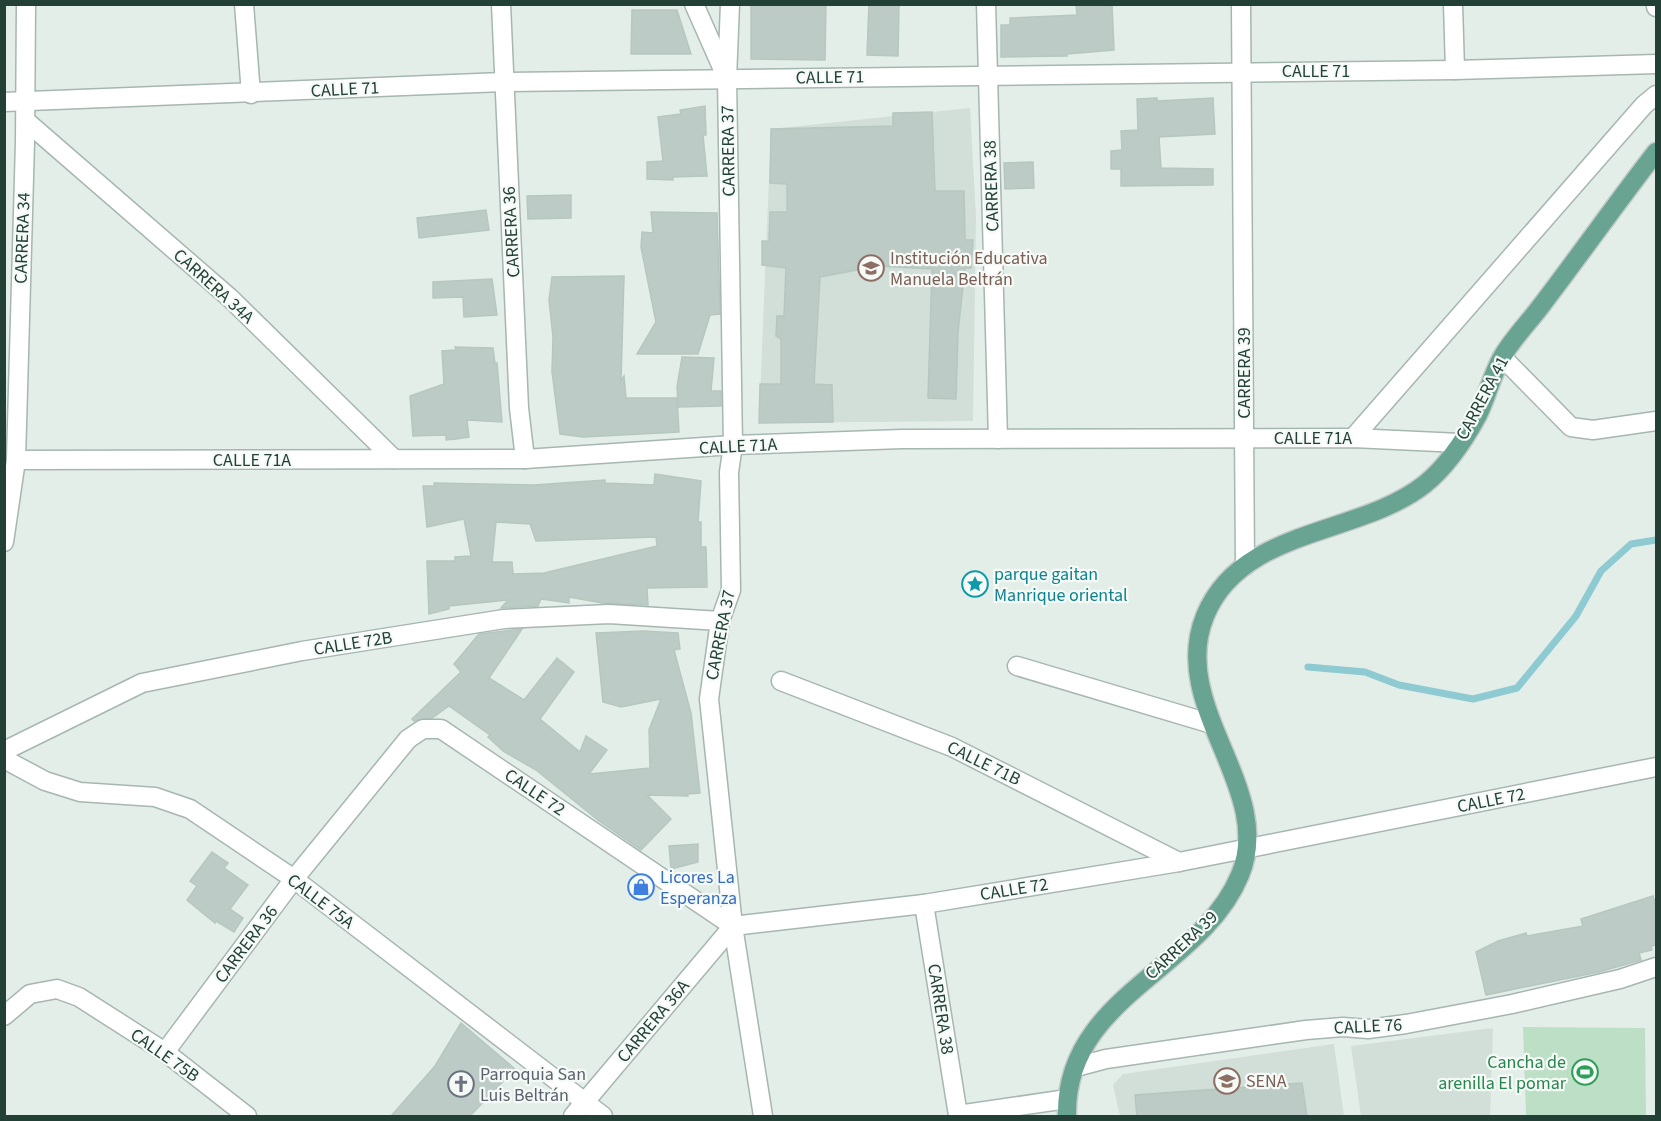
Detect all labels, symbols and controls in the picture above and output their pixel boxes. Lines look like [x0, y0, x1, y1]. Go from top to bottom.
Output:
street label: CALLE 71 [1282, 59, 1350, 84]
street label: CALLE 71 [796, 64, 864, 91]
street label: CALLE 71 [310, 75, 380, 104]
street label: CARRERA 37 [715, 105, 742, 197]
street label: CARRERA 38 [977, 140, 1006, 232]
street label: CARRERA 36 [497, 186, 526, 278]
street label: CARRERA 34 [8, 192, 37, 284]
street label: CARRERA 34A [168, 243, 260, 330]
place label: Institución Educativa Manuela Beltrán [890, 246, 1048, 292]
school or university icon: Institución Educativa Manuela Beltrán [856, 253, 886, 283]
street label: CARRERA 39 [1232, 327, 1257, 419]
street label: CARRERA 41 [1450, 352, 1515, 444]
street label: CALLE 71A [1274, 426, 1352, 451]
street label: CALLE 71A [698, 432, 778, 461]
street label: CALLE 71A [213, 448, 291, 473]
place label: parque gaitan Manrique oriental [994, 562, 1128, 608]
place icon: parque gaitan Manrique oriental [960, 569, 990, 599]
street label: CARRERA 37 [699, 588, 741, 682]
street label: CALLE 72B [312, 625, 394, 662]
street label: CALLE 71B [943, 735, 1025, 792]
street label: CALLE 72 [499, 763, 570, 822]
street label: CALLE 72 [1455, 782, 1527, 819]
place label: Licores La Esperanza [660, 865, 737, 911]
street label: CALLE 75A [282, 868, 360, 935]
shop icon: Licores La Esperanza [626, 872, 656, 902]
street label: CALLE 72 [978, 872, 1050, 907]
street label: CARRERA 36 [209, 900, 284, 988]
street label: CARRERA 39 [1139, 905, 1223, 986]
street label: CARRERA 38 [921, 962, 960, 1056]
street label: CARRERA 36A [611, 974, 696, 1068]
street label: CALLE 76 [1333, 1012, 1403, 1041]
street label: CALLE 75B [125, 1022, 204, 1088]
place label: Cancha de arenilla El pomar [1438, 1050, 1567, 1096]
sports icon: Cancha de arenilla El pomar [1570, 1057, 1600, 1087]
place label: Parroquia San Luis Beltrán [480, 1062, 586, 1108]
school or university icon: SENA [1212, 1066, 1242, 1096]
church icon: Parroquia San Luis Beltrán [446, 1069, 476, 1099]
place label: SENA [1246, 1069, 1287, 1094]

